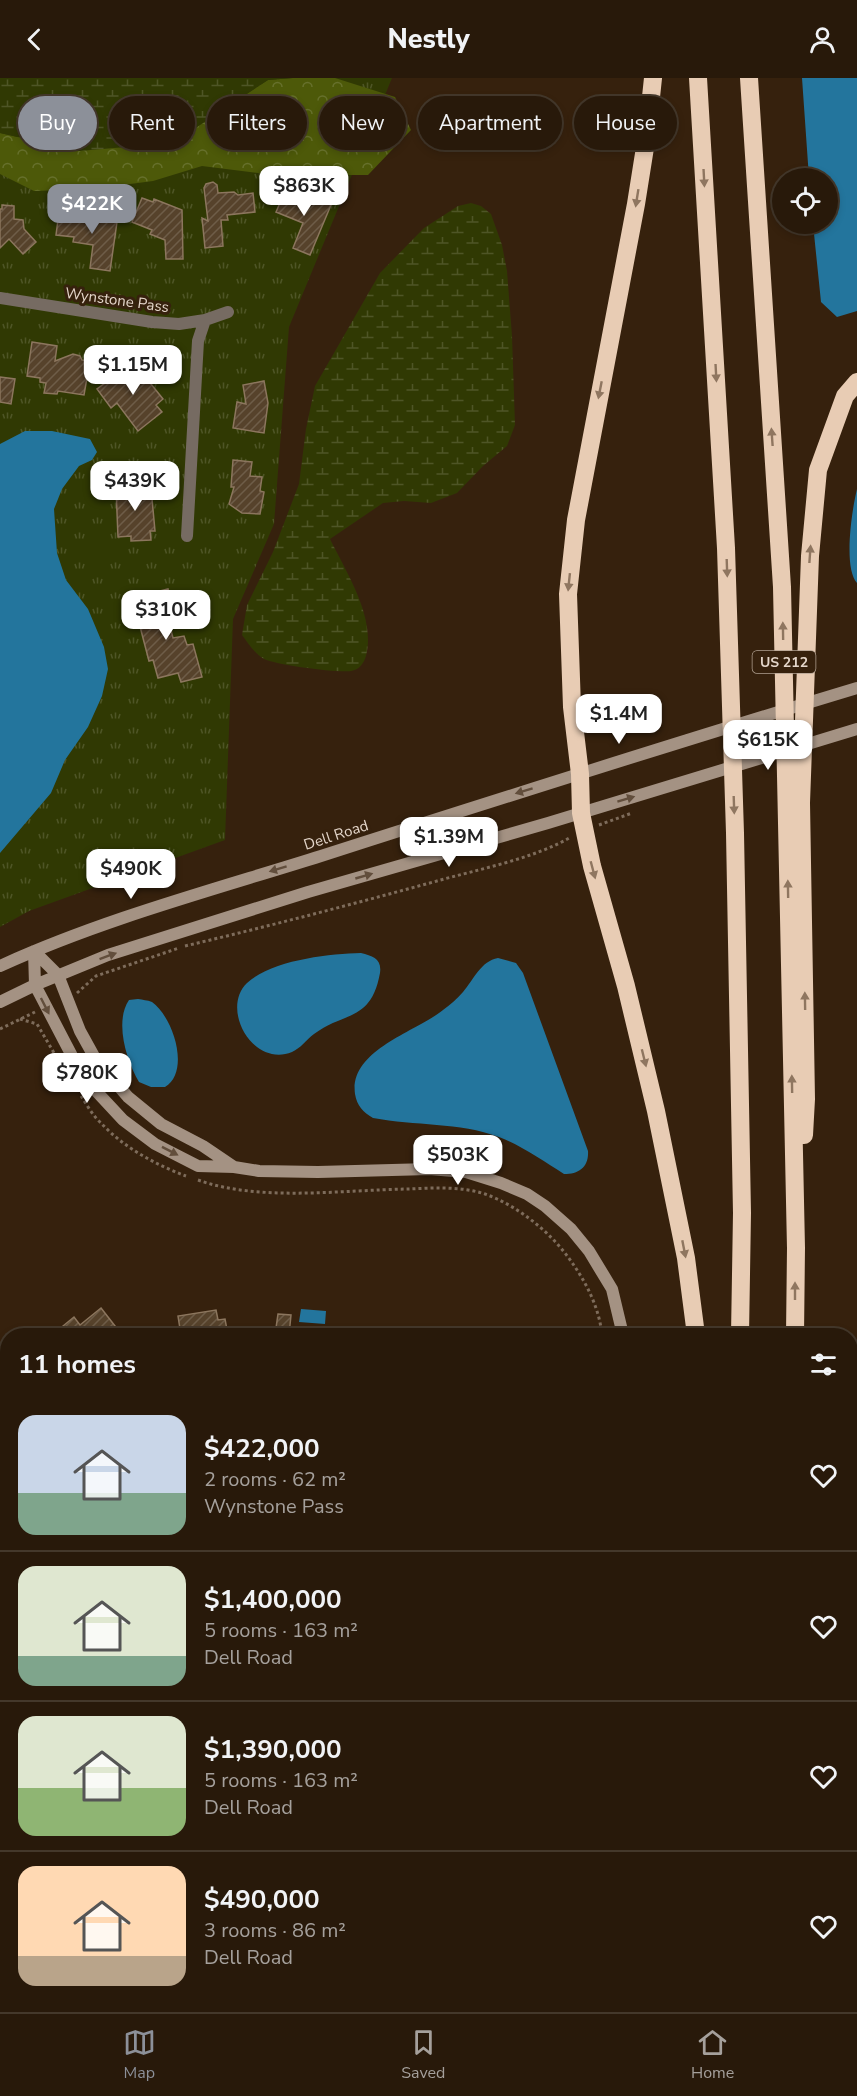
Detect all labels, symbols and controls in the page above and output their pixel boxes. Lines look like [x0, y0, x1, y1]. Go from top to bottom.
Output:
text: Nestly [387, 21, 470, 58]
icon: back [18, 23, 51, 56]
icon: person [806, 23, 839, 56]
chip: Buy [18, 96, 97, 150]
chip: Rent [109, 96, 195, 150]
chip: Filters [207, 96, 307, 150]
chip: New [319, 96, 406, 150]
chip: Apartment [418, 96, 562, 150]
chip: House [574, 96, 677, 150]
pin: $863K [262, 166, 346, 217]
map controls [772, 168, 838, 234]
button: locate [772, 168, 838, 234]
one-way arrow [700, 169, 709, 188]
text: $863K [273, 172, 335, 199]
pin: $422K [50, 184, 134, 235]
one-way arrow [632, 189, 641, 208]
text: $422K [61, 190, 123, 217]
street label: Wynstone Pass [64, 283, 170, 317]
pin: $1.15M [84, 345, 182, 396]
text: $1.15M [98, 351, 168, 378]
one-way arrow [711, 363, 720, 382]
one-way arrow [595, 381, 604, 400]
one-way arrow [768, 427, 777, 446]
pin: $439K [93, 461, 177, 512]
text: $439K [104, 467, 166, 494]
one-way arrow [805, 544, 815, 563]
one-way arrow [722, 558, 732, 577]
one-way arrow [564, 573, 574, 592]
pin: $310K [124, 590, 208, 641]
text: $310K [135, 596, 197, 623]
one-way arrow [778, 622, 788, 641]
road number: US 212 [752, 651, 816, 673]
pin: $1.4M [577, 694, 661, 745]
text: $1.4M [590, 700, 648, 727]
pin: $615K [726, 720, 810, 771]
text: $615K [737, 726, 799, 753]
one-way arrow [515, 787, 533, 796]
one-way arrow [617, 794, 635, 803]
one-way arrow [729, 795, 739, 814]
street label: Dell Road [301, 815, 371, 855]
pin: $1.39M [400, 817, 498, 868]
text: $1.39M [414, 823, 484, 850]
pin: $490K [89, 849, 173, 900]
text: $490K [100, 855, 162, 882]
one-way arrow [589, 861, 598, 879]
one-way arrow [269, 865, 287, 874]
one-way arrow [355, 871, 374, 881]
one-way arrow [783, 880, 793, 899]
one-way arrow [99, 950, 117, 960]
one-way arrow [800, 991, 810, 1010]
one-way arrow [41, 998, 50, 1015]
one-way arrow [639, 1049, 649, 1067]
pin: $780K [45, 1053, 129, 1104]
text: $780K [56, 1059, 118, 1086]
one-way arrow [787, 1075, 797, 1094]
pin: $503K [416, 1135, 500, 1186]
text: $503K [427, 1141, 489, 1168]
one-way arrow [161, 1146, 178, 1156]
one-way arrow [680, 1240, 689, 1259]
one-way arrow [790, 1282, 800, 1301]
text: 11 homes [18, 1347, 136, 1382]
icon: filters [807, 1348, 840, 1381]
text: $422,000 [204, 1431, 320, 1466]
icon: home [66, 1439, 138, 1511]
icon: heart [807, 1459, 840, 1492]
text: 2 rooms · 62 m² [204, 1466, 346, 1493]
text: Wynstone Pass [204, 1493, 344, 1520]
text: $1,400,000 [204, 1582, 342, 1617]
icon: home [66, 1590, 138, 1662]
icon: heart [807, 1610, 840, 1643]
text: 5 rooms · 163 m² [204, 1617, 358, 1644]
text: Dell Road [204, 1644, 293, 1671]
text: $1,390,000 [204, 1732, 342, 1767]
icon: home [66, 1740, 138, 1812]
icon: heart [807, 1760, 840, 1793]
text: 5 rooms · 163 m² [204, 1767, 358, 1794]
text: Dell Road [204, 1794, 293, 1821]
text: $490,000 [204, 1882, 320, 1917]
icon: home [66, 1890, 138, 1962]
icon: heart [807, 1910, 840, 1943]
text: 3 rooms · 86 m² [204, 1917, 346, 1944]
text: Dell Road [204, 1944, 293, 1971]
tab: Map [123, 2026, 156, 2084]
tab: Saved [401, 2026, 445, 2084]
tab: Home [691, 2026, 734, 2084]

